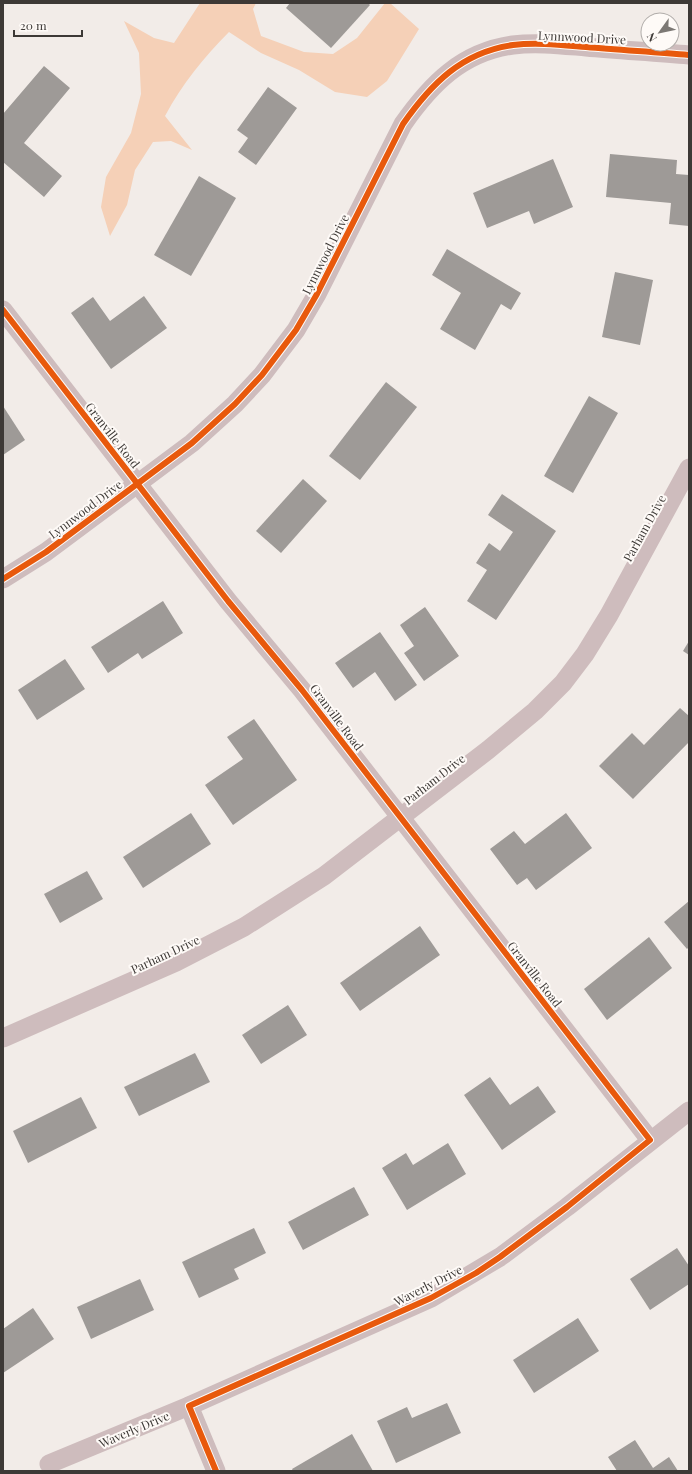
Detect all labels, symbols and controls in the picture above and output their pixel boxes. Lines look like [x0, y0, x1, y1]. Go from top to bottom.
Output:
scale bar [14, 12, 82, 38]
north arrow [640, 12, 680, 52]
text: 20 m [20, 17, 47, 33]
street label: Lynnwood Drive [538, 27, 626, 47]
text: N [643, 30, 660, 45]
street label: Lynnwood Drive [298, 211, 352, 297]
street label: Granville Road [82, 399, 144, 471]
street label: Lynnwood Drive [45, 476, 125, 542]
street label: Parham Drive [619, 492, 669, 564]
street label: Granville Road [307, 681, 367, 754]
street label: Parham Drive [400, 750, 468, 808]
street label: Parham Drive [128, 931, 202, 977]
street label: Granville Road [504, 938, 566, 1010]
street label: Waverly Drive [390, 1261, 465, 1310]
street label: Waverly Drive [96, 1407, 171, 1451]

